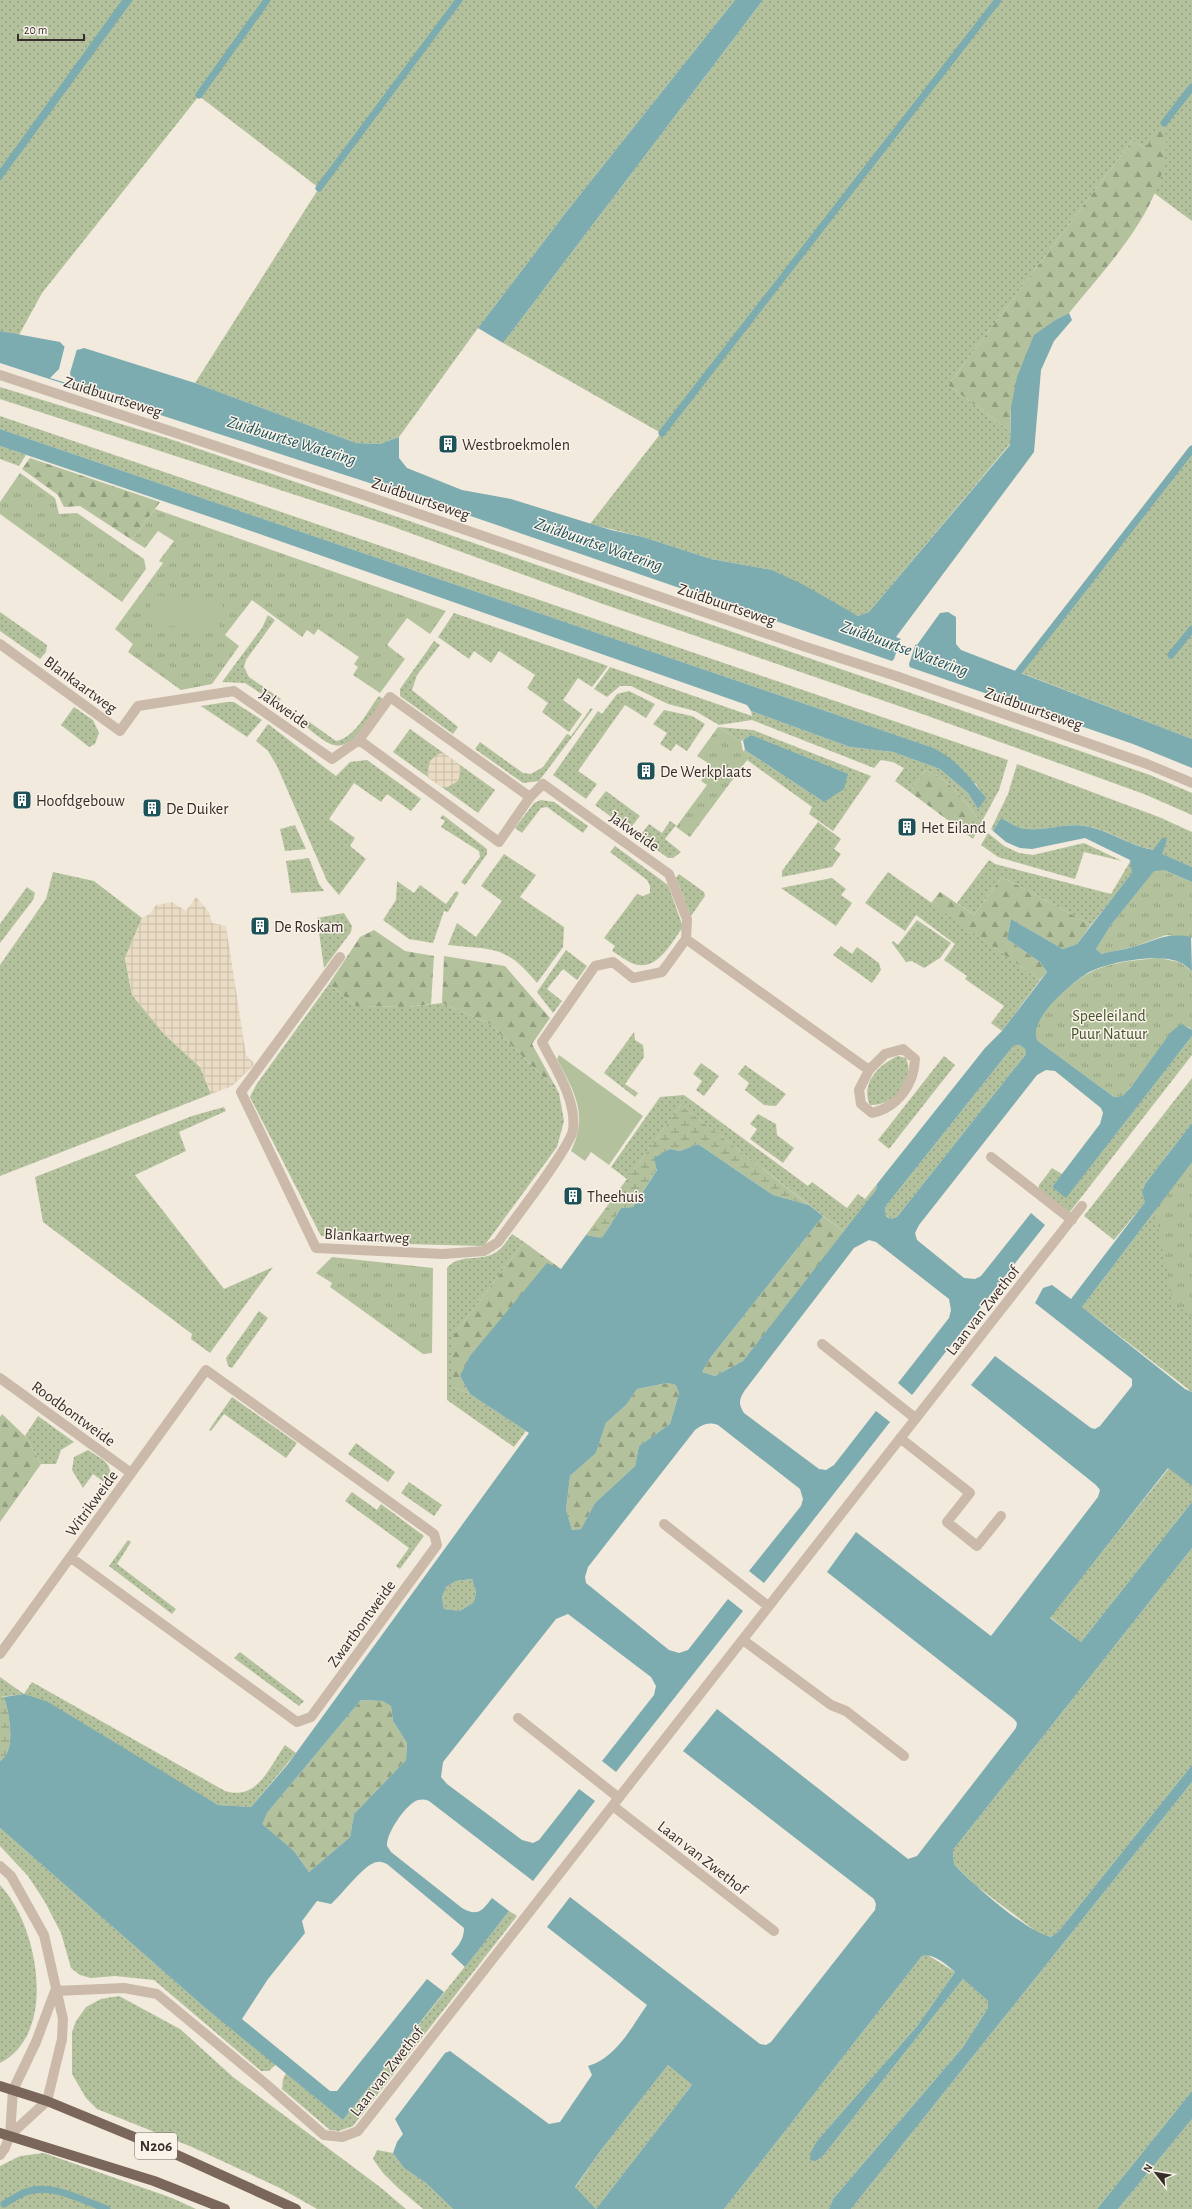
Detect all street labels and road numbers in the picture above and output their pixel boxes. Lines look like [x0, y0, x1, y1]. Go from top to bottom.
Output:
street label: Zuidbuurtseweg [62, 374, 164, 420]
street label: Zuidbuurtseweg [370, 475, 472, 523]
street label: Zuidbuurtseweg [676, 581, 778, 629]
street label: Blankaartweg [41, 653, 120, 717]
street label: Zuidbuurtseweg [983, 685, 1085, 733]
street label: Jakweide [257, 686, 312, 732]
street label: Jakweide [607, 809, 662, 855]
street label: Blankaartweg [324, 1226, 410, 1246]
street label: Laan van Zwethof [943, 1262, 1023, 1358]
street label: Roodbontweide [29, 1378, 118, 1449]
street label: Witrikweide [63, 1468, 121, 1539]
street label: Zwartbontweide [325, 1577, 399, 1670]
street label: Laan van Zwethof [655, 1818, 751, 1898]
street label: Laan van Zwethof [347, 2023, 427, 2119]
road number: N206 [135, 2133, 177, 2159]

